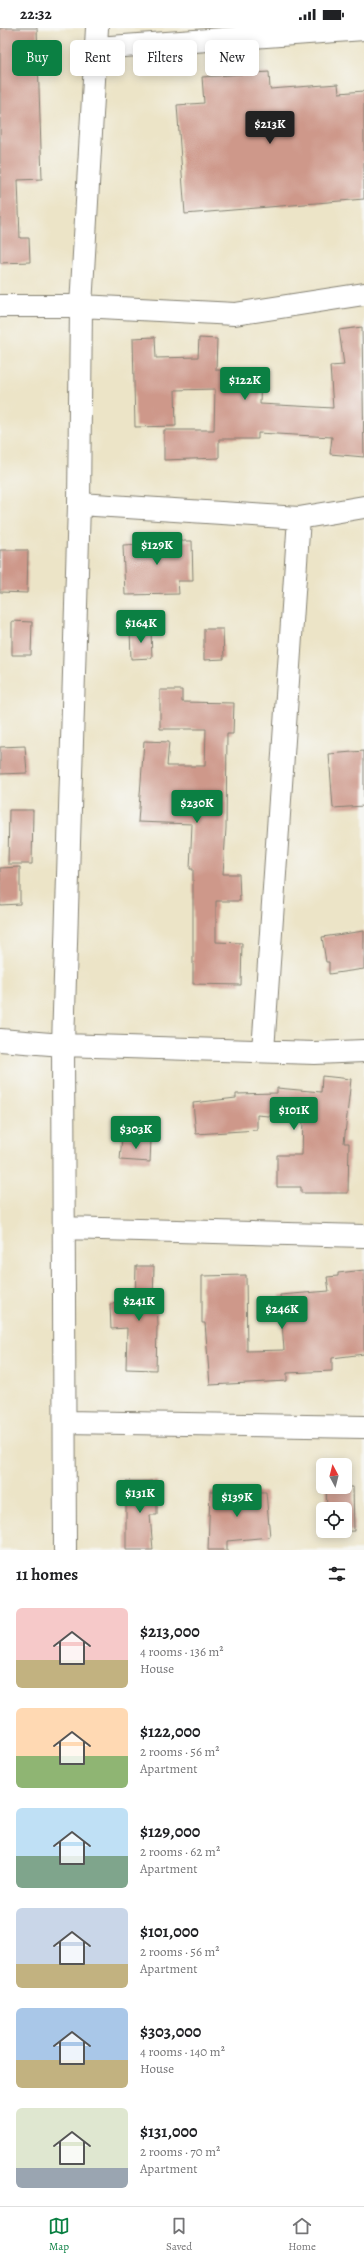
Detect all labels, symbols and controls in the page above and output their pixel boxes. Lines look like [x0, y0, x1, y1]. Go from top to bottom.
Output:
text: 22:32 [20, 4, 52, 24]
chip: Buy [12, 40, 62, 76]
chip: Rent [70, 40, 125, 76]
chip: Filters [133, 40, 197, 76]
chip: New [205, 40, 259, 76]
pin: $213K [242, 111, 298, 145]
text: $213K [254, 115, 286, 132]
pin: $122K [217, 367, 273, 401]
text: $122K [229, 371, 261, 388]
pin: $129K [129, 532, 185, 566]
text: $129K [141, 536, 173, 553]
pin: $164K [113, 610, 169, 644]
text: $164K [125, 614, 157, 631]
pin: $230K [169, 790, 225, 824]
text: $230K [180, 794, 214, 811]
pin: $101K [266, 1097, 322, 1131]
text: $101K [279, 1101, 309, 1118]
pin: $303K [108, 1116, 164, 1150]
text: $303K [120, 1120, 152, 1137]
pin: $241K [111, 1288, 167, 1322]
text: $241K [123, 1292, 155, 1309]
pin: $246K [254, 1296, 310, 1330]
text: $246K [265, 1300, 299, 1317]
north arrow [316, 1458, 352, 1494]
map controls [316, 1458, 352, 1538]
pin: $131K [112, 1480, 168, 1514]
text: $131K [125, 1484, 155, 1501]
pin: $139K [209, 1484, 265, 1518]
text: $139K [222, 1488, 252, 1505]
button: locate [316, 1502, 352, 1538]
text: 11 homes [16, 1563, 78, 1586]
icon: filters [326, 1563, 348, 1585]
text: $213,000 [140, 1620, 200, 1643]
icon: home [48, 1624, 96, 1672]
text: 4 rooms · 136 m² [140, 1643, 224, 1660]
text: House [140, 1660, 174, 1677]
text: $122,000 [140, 1720, 201, 1743]
icon: home [48, 1724, 96, 1772]
text: 2 rooms · 56 m² [140, 1743, 220, 1760]
text: Apartment [140, 1760, 198, 1777]
text: $129,000 [140, 1820, 200, 1843]
icon: home [48, 1824, 96, 1872]
text: 2 rooms · 62 m² [140, 1843, 220, 1860]
text: Apartment [140, 1860, 198, 1877]
text: $101,000 [140, 1920, 199, 1943]
icon: home [48, 1924, 96, 1972]
text: 2 rooms · 56 m² [140, 1943, 220, 1960]
text: Apartment [140, 1960, 198, 1977]
text: $303,000 [140, 2020, 201, 2043]
icon: home [48, 2024, 96, 2072]
text: 4 rooms · 140 m² [140, 2043, 225, 2060]
text: House [140, 2060, 174, 2077]
text: $131,000 [140, 2120, 198, 2143]
icon: home [48, 2124, 96, 2172]
text: 2 rooms · 70 m² [140, 2143, 220, 2160]
text: Apartment [140, 2160, 198, 2177]
tab: Map [48, 2215, 70, 2254]
tab: Saved [166, 2215, 192, 2254]
tab: Home [288, 2215, 316, 2254]

